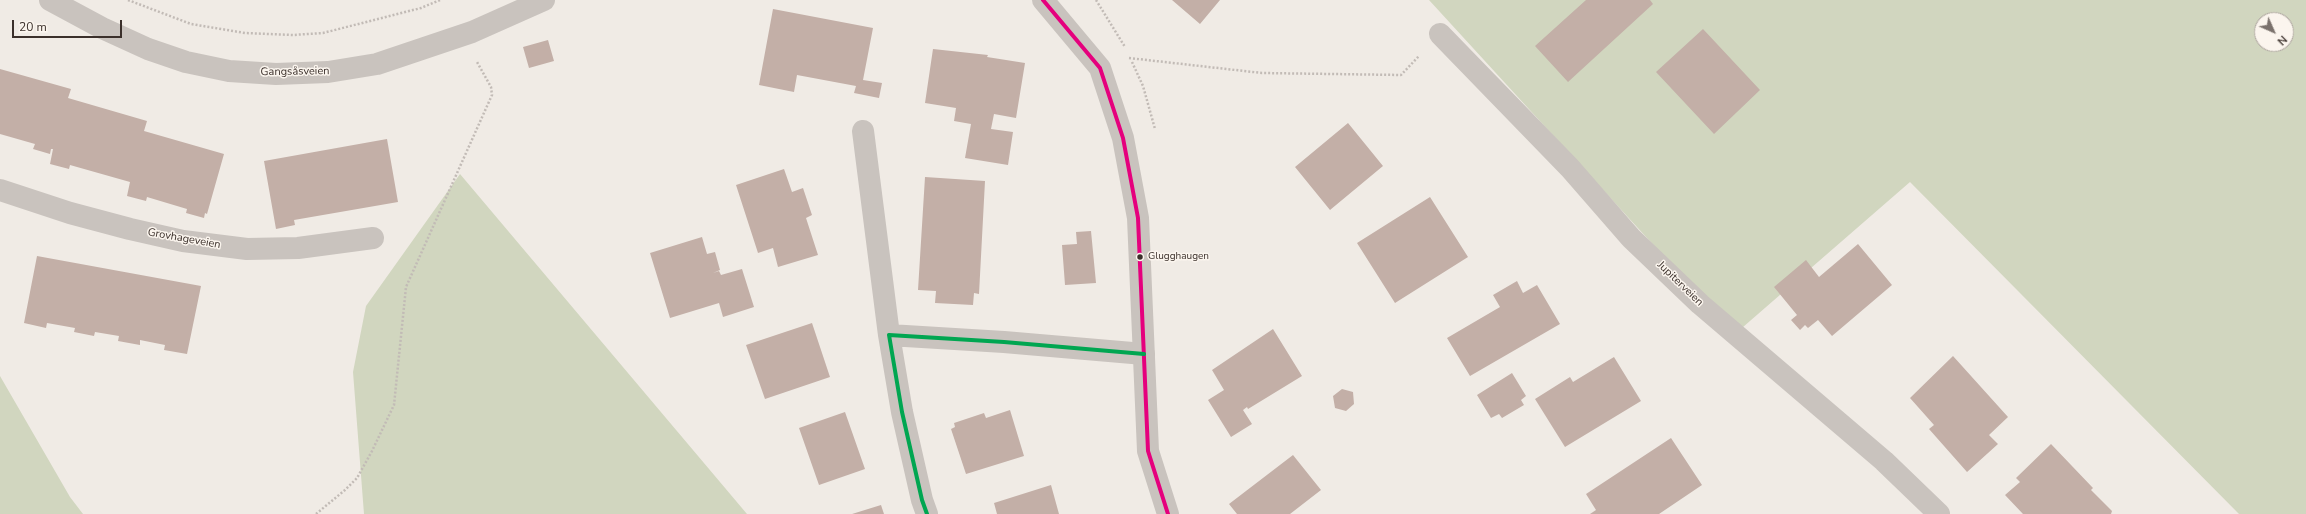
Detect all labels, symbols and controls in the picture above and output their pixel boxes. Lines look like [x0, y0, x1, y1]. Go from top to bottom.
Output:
scale bar [14, 12, 124, 38]
north arrow [2254, 12, 2294, 52]
text: 20 m [19, 19, 47, 35]
text: N [2274, 32, 2290, 48]
street label: Gangsåsveien [260, 65, 330, 79]
street label: Grovhageveien [146, 226, 222, 252]
place label: Glugghaugen [1148, 251, 1209, 263]
marker: Glugghaugen [1135, 252, 1145, 262]
street label: Jupiterveien [1654, 259, 1706, 309]

